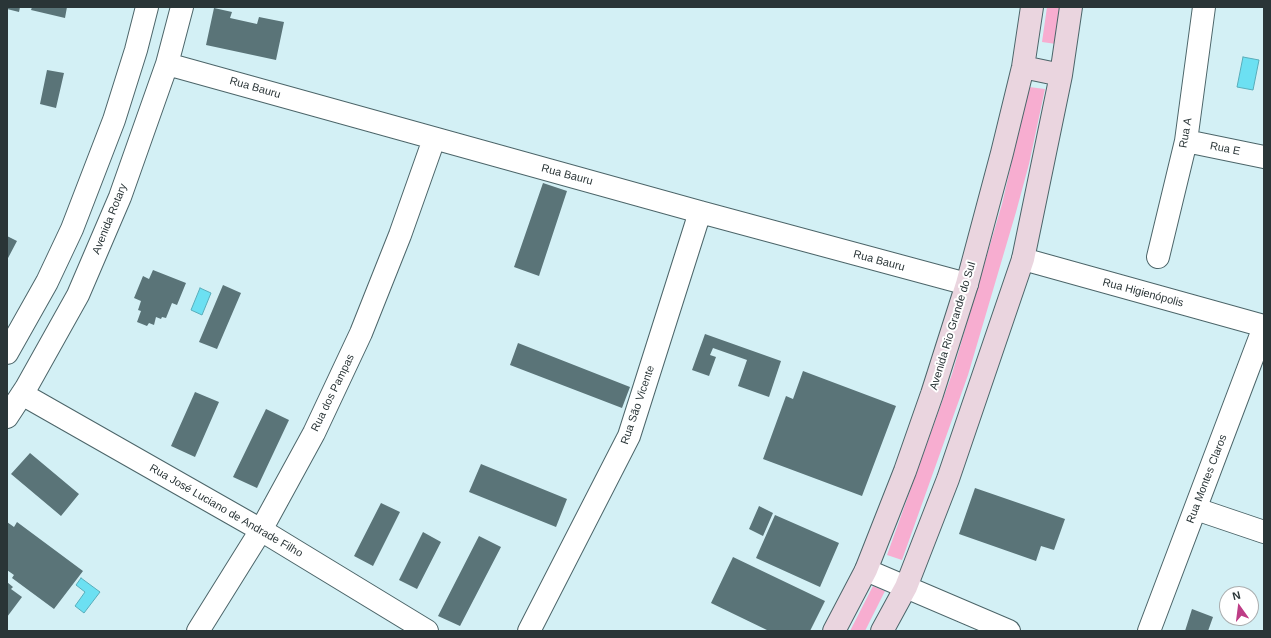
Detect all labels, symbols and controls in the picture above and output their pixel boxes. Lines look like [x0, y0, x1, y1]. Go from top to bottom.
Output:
street label: Rua Bauru [228, 74, 282, 102]
street label: Rua A [1177, 117, 1195, 149]
street label: Rua E [1209, 140, 1241, 158]
street label: Rua Bauru [540, 162, 594, 188]
street label: Avenida Rotary [90, 182, 130, 256]
street label: Rua Bauru [852, 248, 906, 274]
street label: Avenida Rio Grande do Sul [927, 260, 979, 392]
street label: Rua Higienópolis [1101, 276, 1185, 310]
street label: Rua dos Pampas [309, 352, 357, 434]
street label: Rua São Vicente [618, 364, 658, 446]
street label: Rua Montes Claros [1184, 433, 1230, 525]
street label: Rua José Luciano de Andrade Filho [147, 462, 305, 560]
north arrow [1219, 586, 1259, 626]
text: N [1231, 589, 1242, 602]

